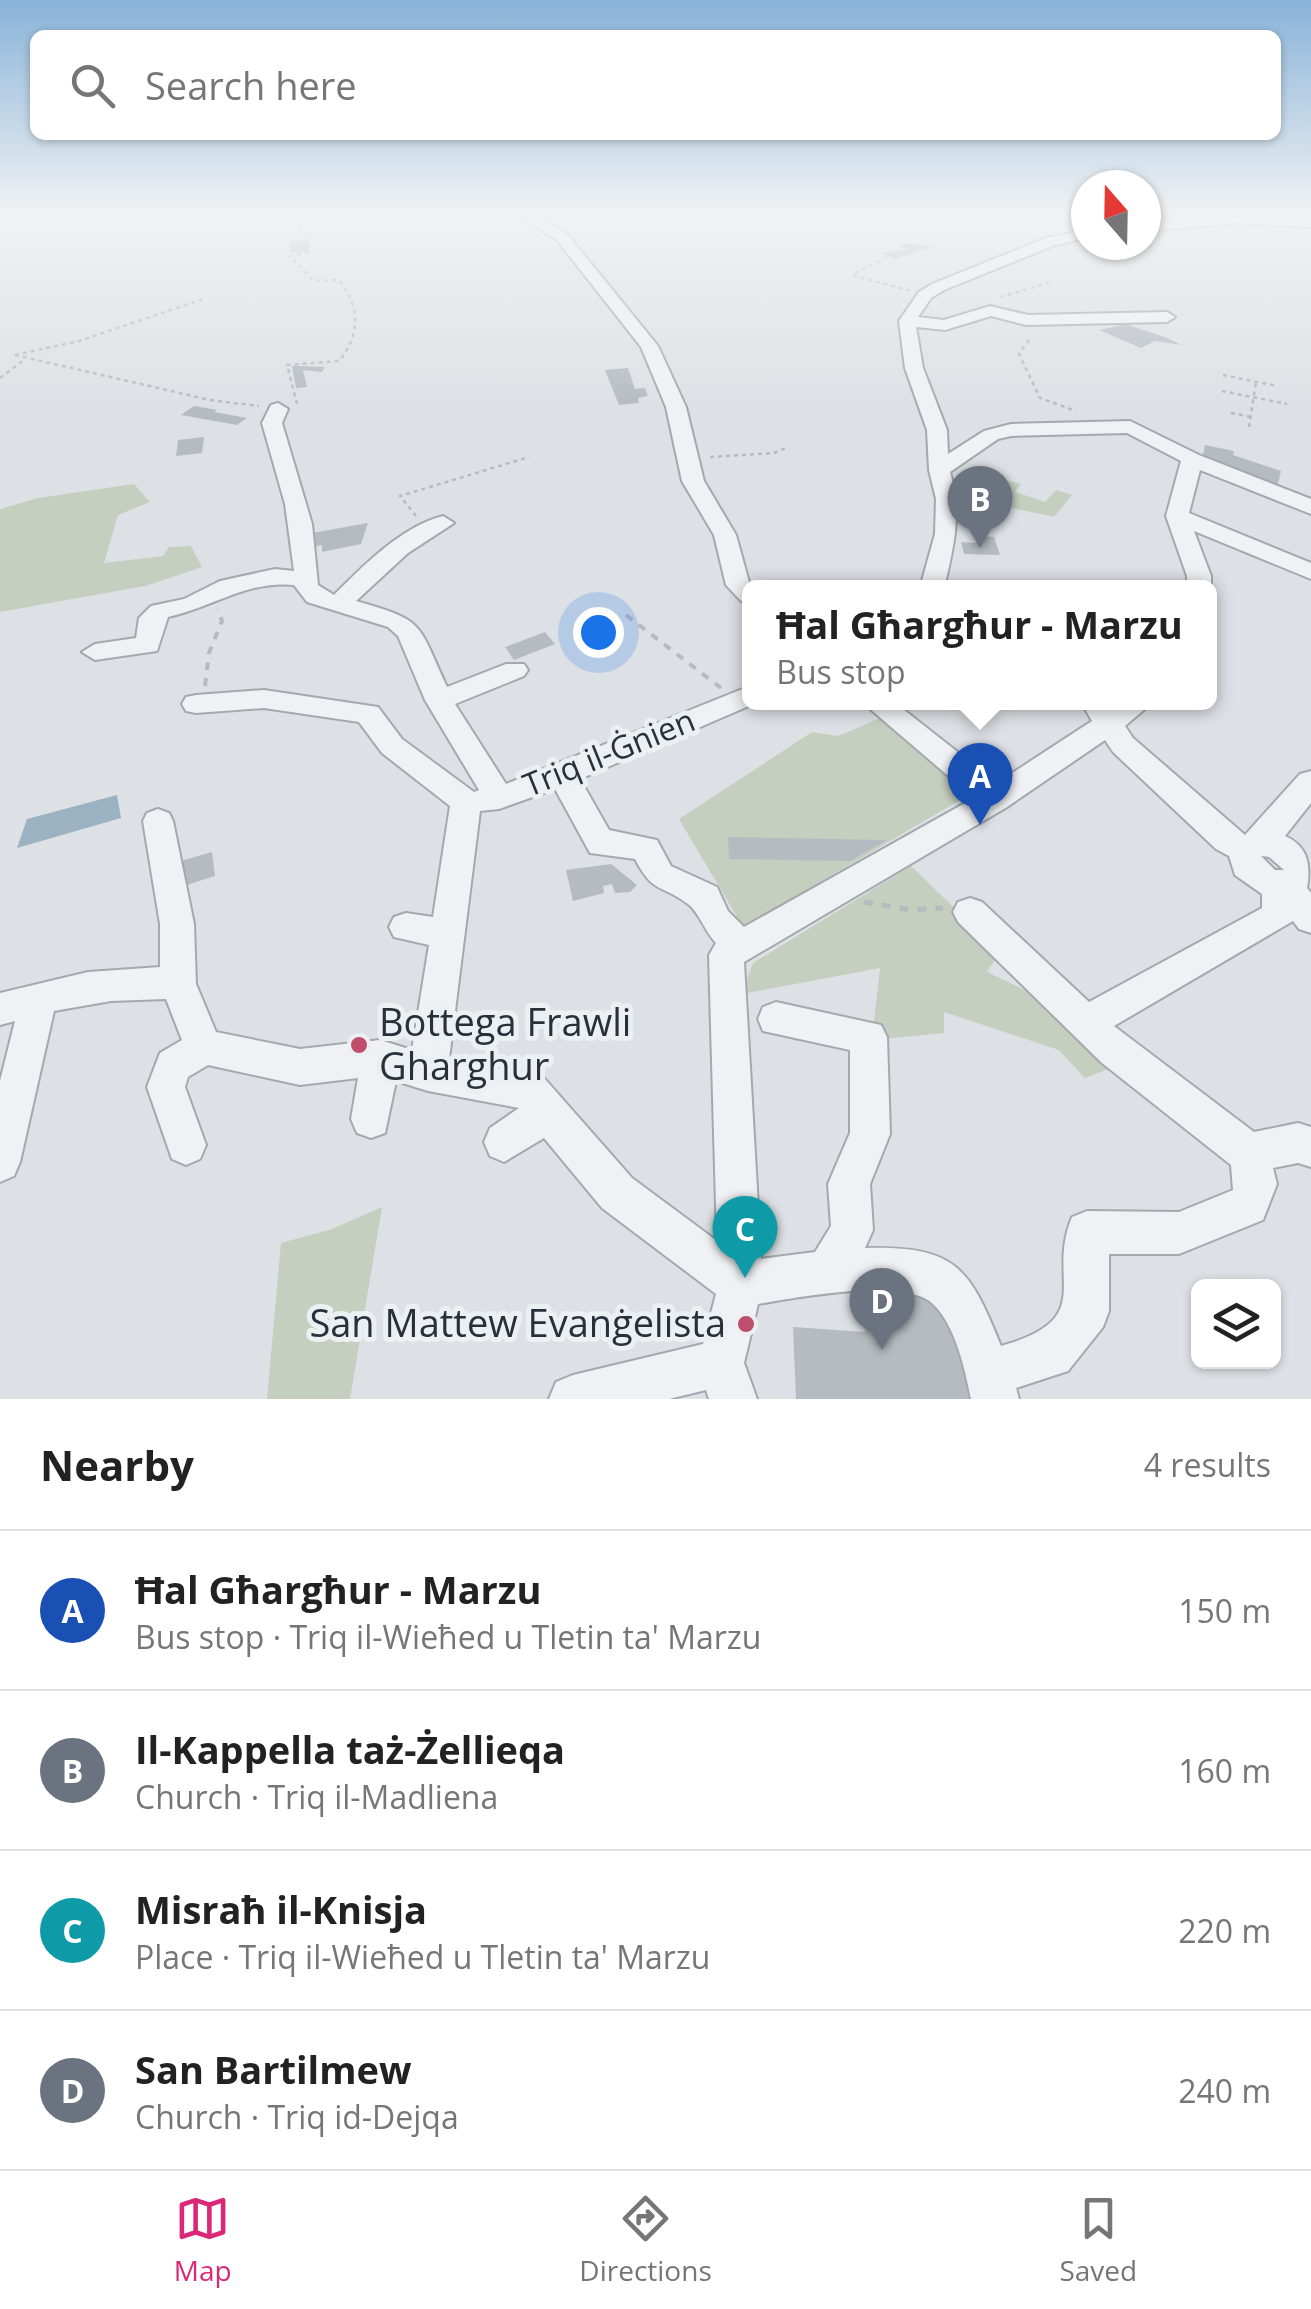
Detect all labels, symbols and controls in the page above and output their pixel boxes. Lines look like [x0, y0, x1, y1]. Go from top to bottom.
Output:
search box [30, 30, 1281, 140]
icon: search [65, 58, 120, 113]
text: Search here [145, 59, 357, 111]
north arrow [1071, 170, 1161, 260]
pin: B [948, 466, 1012, 548]
popup [742, 580, 1217, 710]
text: Ħal Għargħur - Marzu [776, 598, 1183, 650]
your location [573, 607, 624, 658]
text: Bus stop [776, 650, 906, 693]
street label: Triq il-Ġnien [516, 698, 701, 806]
pin: A [948, 742, 1012, 825]
place label: Bottega Frawli Gharghur [379, 995, 631, 1091]
marker: Bottega Frawli Gharghur [348, 1034, 370, 1056]
pin: C [712, 1196, 778, 1278]
pin: D [850, 1268, 914, 1350]
map controls [1191, 1279, 1281, 1369]
button: layers [1191, 1279, 1281, 1369]
place label: San Mattew Evanġelista [309, 1296, 726, 1348]
marker: San Mattew Evanġelista [735, 1313, 757, 1335]
text: Nearby [40, 1436, 194, 1493]
text: 4 results [1144, 1443, 1271, 1486]
text: Ħal Għargħur - Marzu [135, 1563, 541, 1615]
text: A [61, 1589, 84, 1632]
text: 150 m [1178, 1589, 1271, 1632]
text: Bus stop · Triq il-Wieħed u Tletin ta' Marzu [135, 1615, 761, 1658]
text: Il-Kappella taż-Żellieqa [135, 1723, 565, 1775]
text: B [62, 1749, 83, 1792]
text: 160 m [1178, 1749, 1271, 1792]
text: Church · Triq il-Madliena [135, 1775, 498, 1818]
text: Misraħ il-Knisja [135, 1883, 427, 1935]
text: C [62, 1909, 83, 1952]
text: 220 m [1178, 1909, 1271, 1952]
text: Place · Triq il-Wieħed u Tletin ta' Marzu [135, 1935, 710, 1978]
text: San Bartilmew [135, 2043, 411, 2095]
text: D [61, 2069, 84, 2112]
text: 240 m [1178, 2069, 1271, 2112]
text: Church · Triq id-Dejqa [135, 2095, 459, 2138]
tab: Map [174, 2191, 232, 2289]
tab: Directions [579, 2191, 712, 2289]
tab: Saved [1059, 2191, 1137, 2289]

